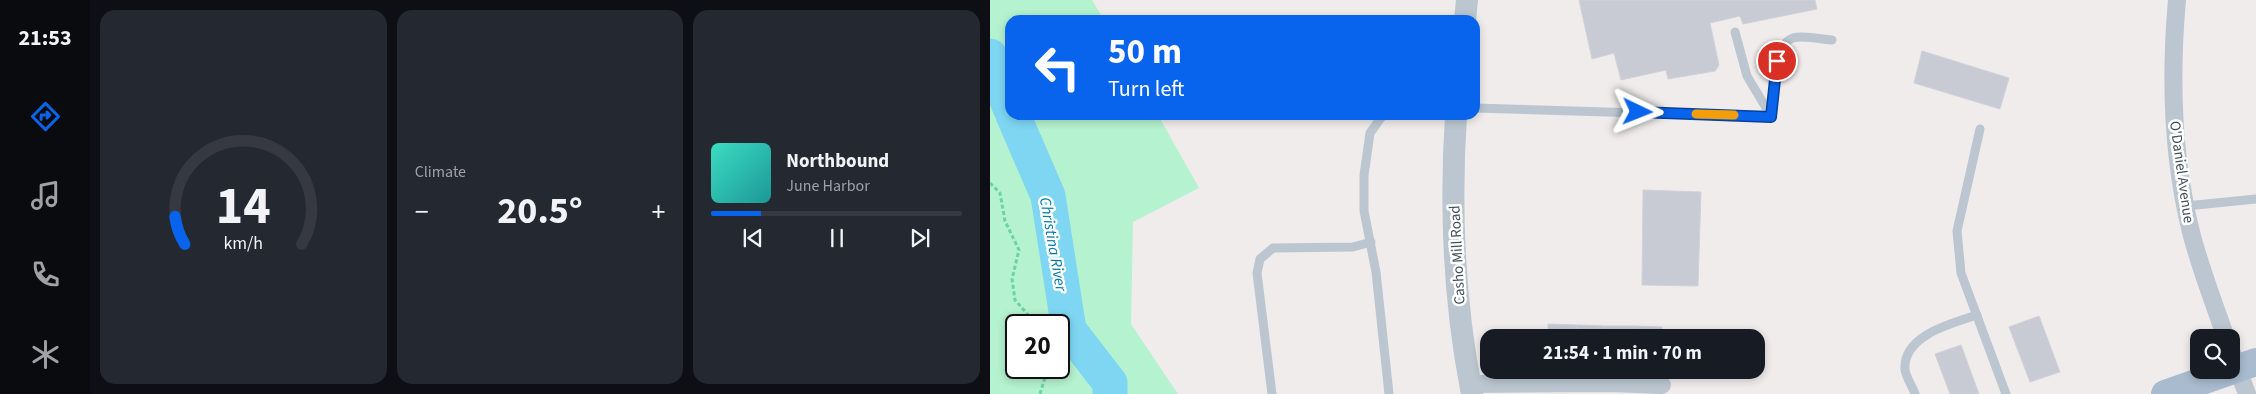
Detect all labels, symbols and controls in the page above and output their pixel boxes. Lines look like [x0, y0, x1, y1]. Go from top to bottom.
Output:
text: 21:53 [18, 22, 72, 54]
text: 50 m [1108, 27, 1182, 77]
icon: left [1025, 35, 1090, 100]
pin [1756, 40, 1798, 82]
icon: arrive [1763, 47, 1791, 75]
text: Turn left [1108, 73, 1184, 105]
position arrow [1611, 85, 1663, 137]
icon: directions [28, 99, 63, 134]
street label: O'Daniel Avenue [2164, 120, 2199, 224]
text: Northbound [786, 148, 889, 175]
text: Climate [415, 161, 466, 183]
text: 14 [216, 170, 271, 244]
text: June Harbor [786, 175, 870, 197]
icon: music [28, 178, 63, 213]
text: 20.5° [497, 184, 583, 238]
text: − [415, 192, 429, 232]
text: + [651, 192, 665, 232]
water label: Christina River [1034, 196, 1072, 294]
street label: Casho Mill Road [1444, 205, 1471, 305]
icon: previous [739, 224, 767, 252]
icon: pause [823, 224, 851, 252]
icon: next [906, 224, 934, 252]
text: km/h [224, 231, 263, 256]
icon: phone [28, 257, 63, 292]
speed limit sign: 20 [1005, 314, 1070, 379]
map controls [2190, 329, 2240, 379]
button: search [2190, 329, 2240, 379]
icon: climate [28, 337, 63, 372]
text: 21:54 · 1 min · 70 m [1543, 340, 1702, 367]

